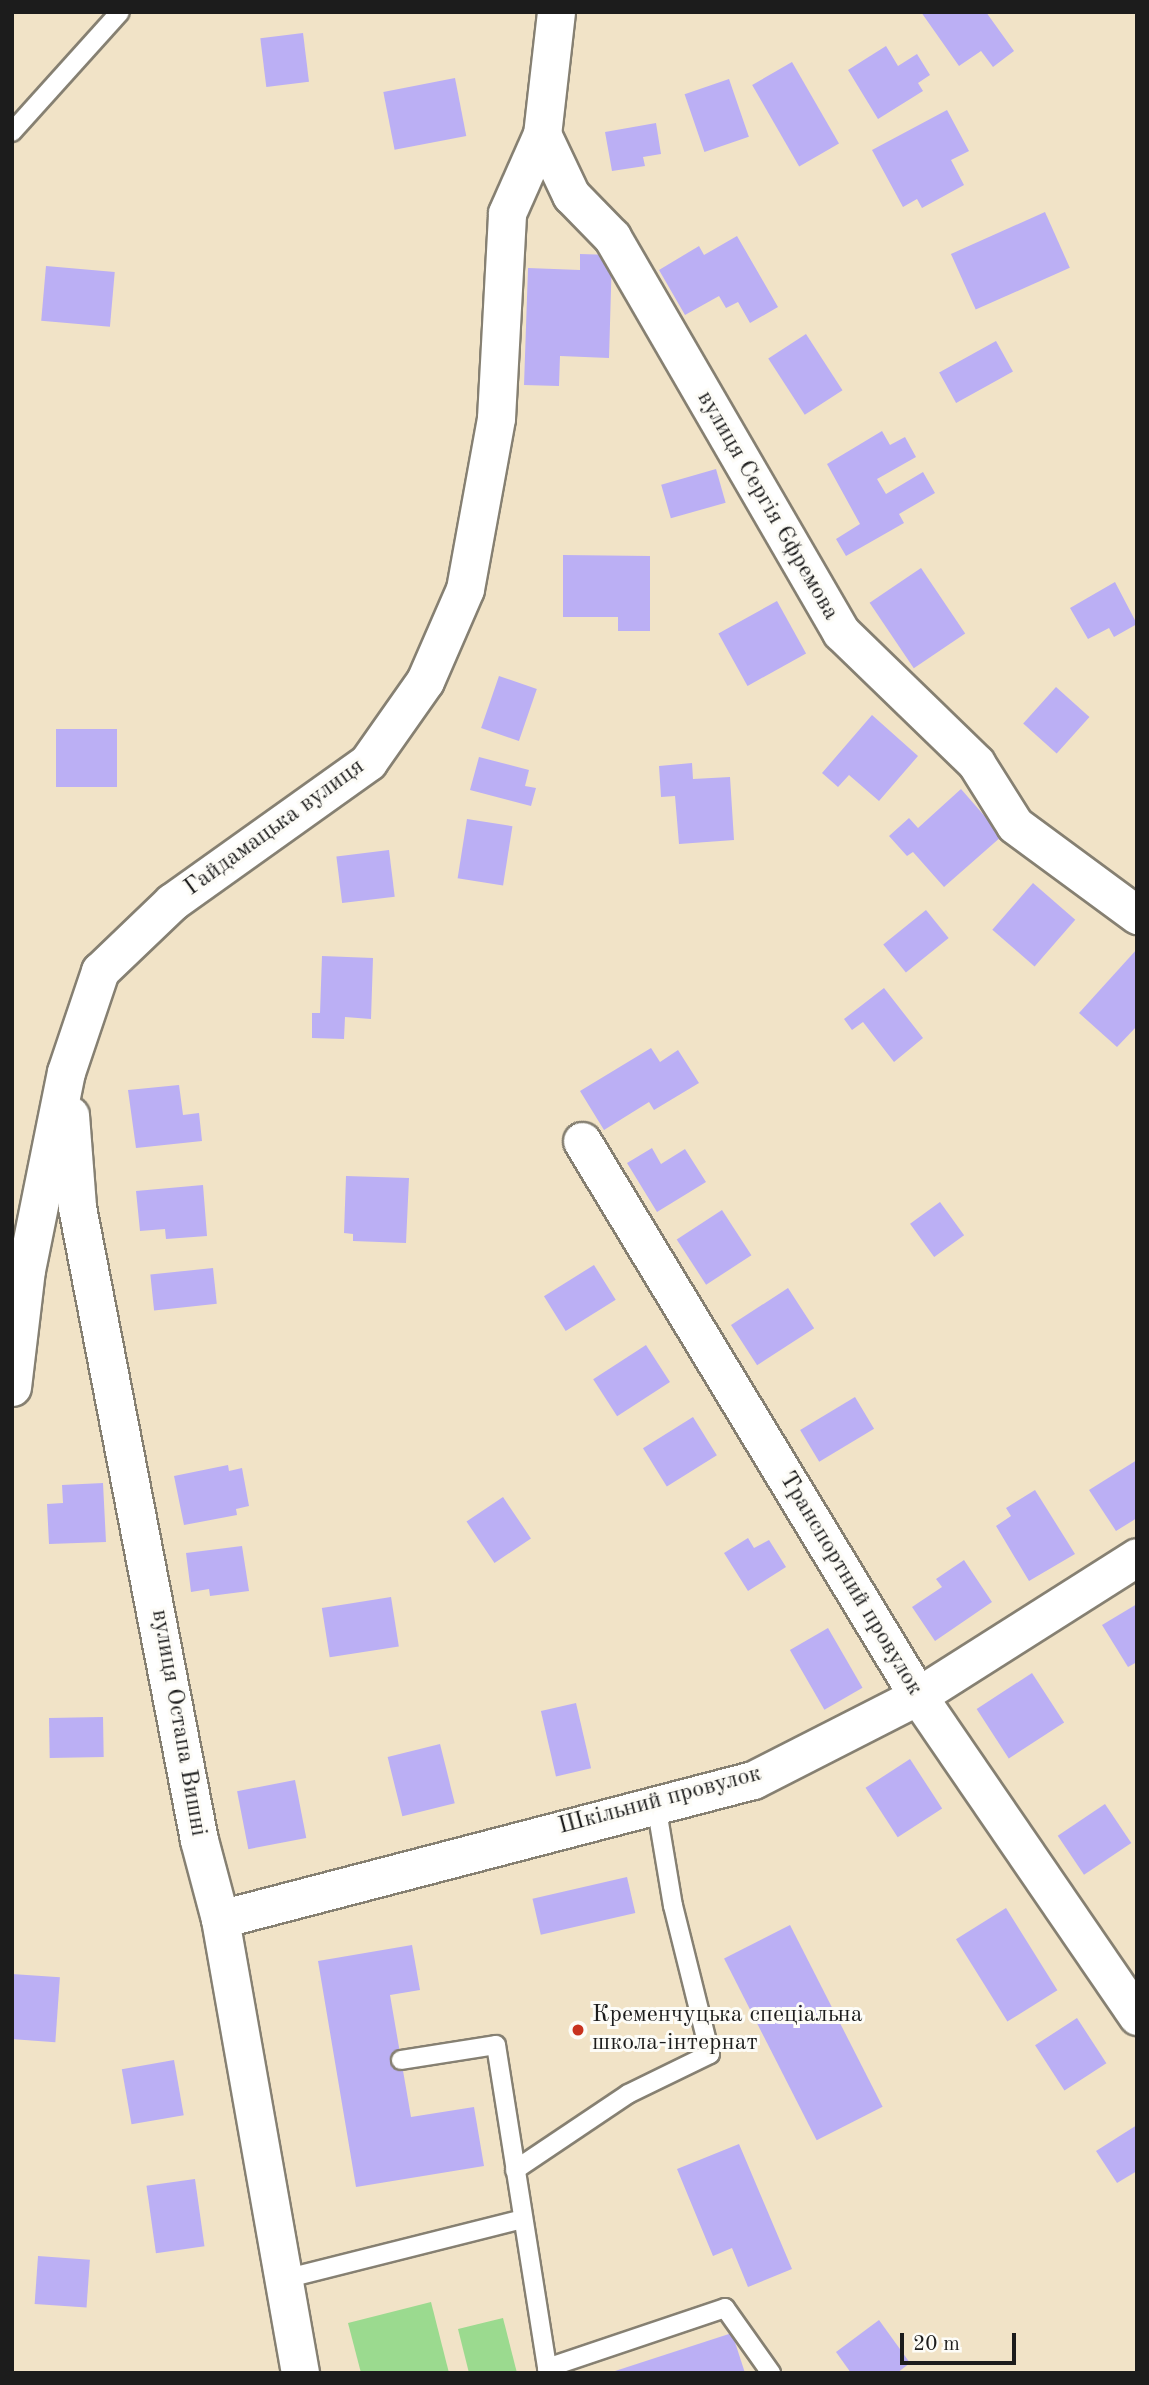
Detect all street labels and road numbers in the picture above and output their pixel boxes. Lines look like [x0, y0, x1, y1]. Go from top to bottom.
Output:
street label: вулиця Сергія Єфремова [690, 386, 844, 626]
street label: Гайдамацька вулиця [179, 753, 371, 903]
street label: Транспортний провулок [772, 1467, 928, 1701]
street label: вулиця Остапа Вишні [144, 1607, 212, 1839]
street label: Шкільний провулок [555, 1760, 765, 1842]

